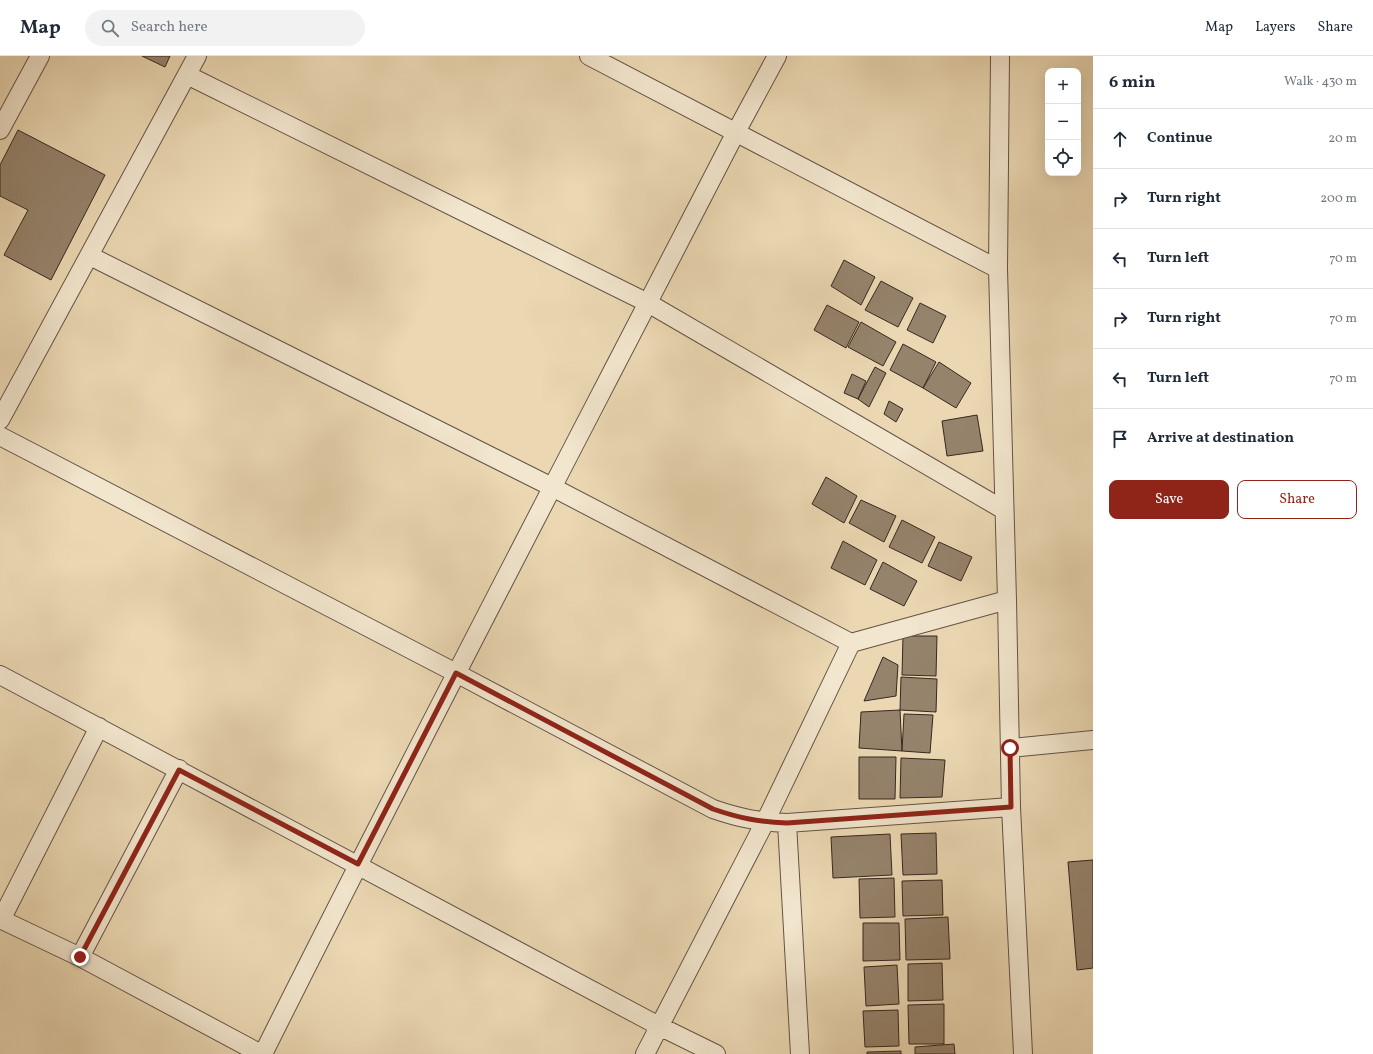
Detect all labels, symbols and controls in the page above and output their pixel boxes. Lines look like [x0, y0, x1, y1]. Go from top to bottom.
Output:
search box [85, 10, 365, 46]
text: Map [20, 15, 61, 41]
icon: search [99, 17, 121, 39]
text: Search here [131, 17, 208, 38]
text: Map [1205, 18, 1233, 37]
text: Layers [1255, 18, 1295, 37]
text: Share [1317, 18, 1353, 37]
map controls [1045, 68, 1081, 176]
button: + [1045, 68, 1081, 104]
text: 6 min [1109, 71, 1155, 94]
text: Walk · 430 m [1284, 73, 1357, 91]
button: − [1045, 104, 1081, 140]
icon: ahead [1109, 128, 1131, 150]
text: Continue [1147, 128, 1212, 149]
text: 20 m [1328, 130, 1357, 148]
button: locate [1045, 140, 1081, 176]
icon: right [1109, 188, 1131, 210]
text: Turn right [1147, 188, 1221, 209]
text: 200 m [1320, 190, 1357, 208]
icon: left [1109, 248, 1131, 270]
text: Turn left [1147, 248, 1209, 269]
text: 70 m [1329, 250, 1357, 268]
icon: right [1109, 308, 1131, 330]
text: Turn right [1147, 308, 1221, 329]
text: 70 m [1329, 310, 1357, 328]
icon: left [1109, 368, 1131, 390]
text: Turn left [1147, 368, 1209, 389]
text: 70 m [1329, 370, 1357, 388]
icon: arrive [1109, 428, 1131, 450]
text: Arrive at destination [1147, 428, 1294, 449]
button: Save [1109, 480, 1229, 519]
button: Share [1237, 480, 1357, 519]
route start [1001, 739, 1019, 757]
route end [71, 948, 89, 966]

